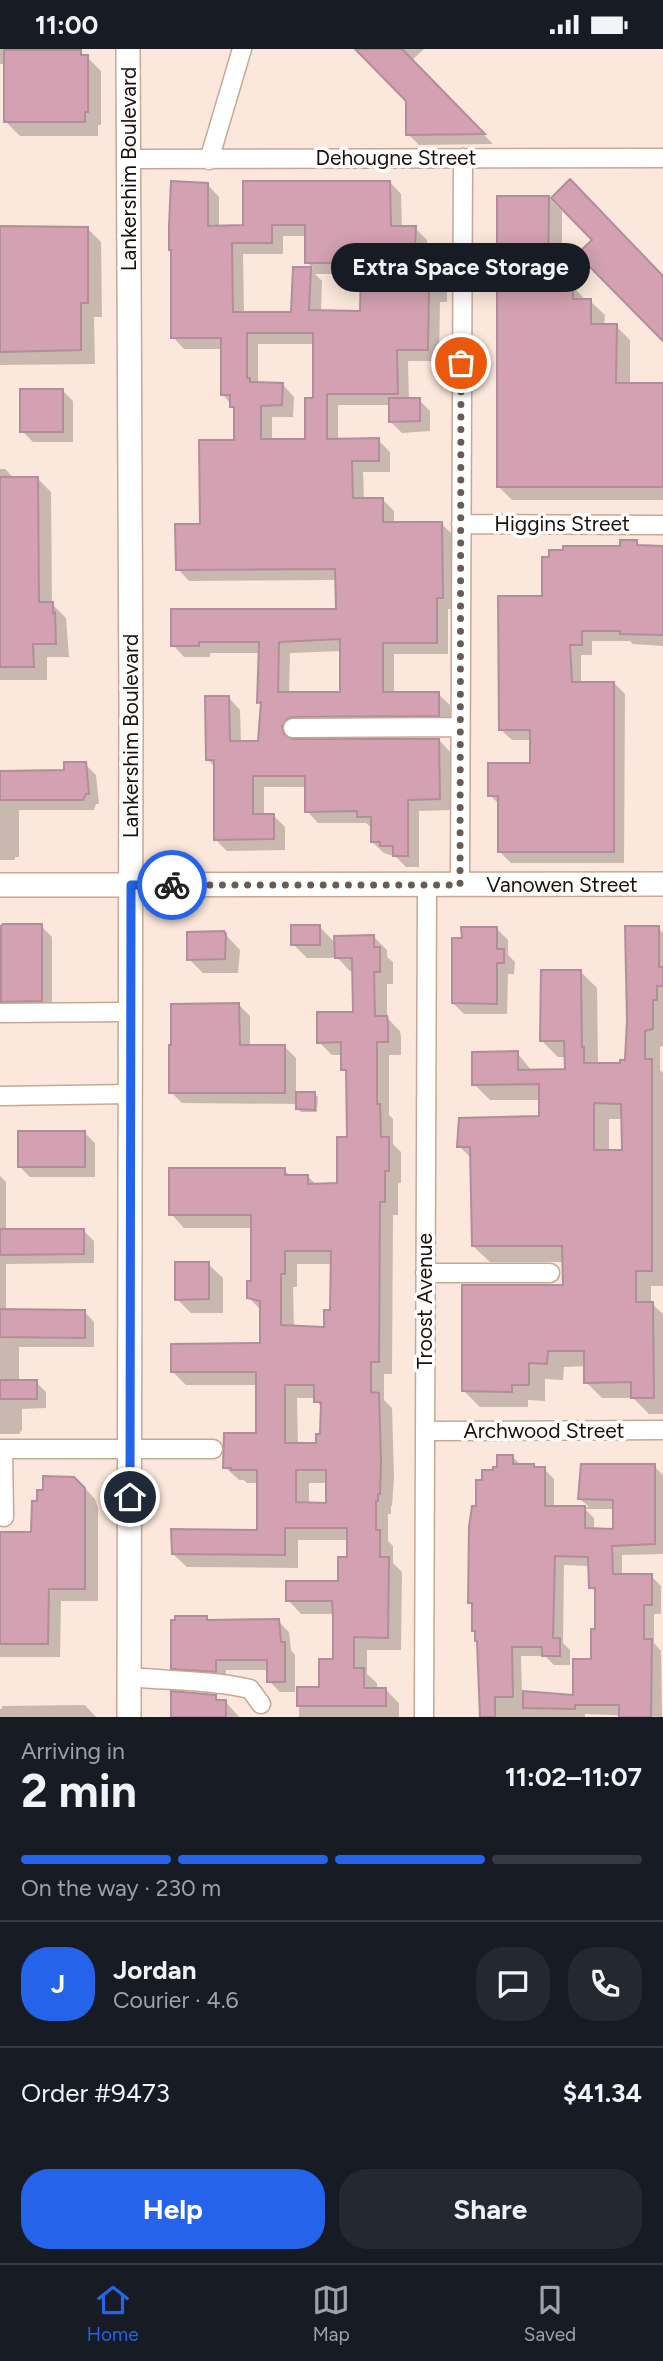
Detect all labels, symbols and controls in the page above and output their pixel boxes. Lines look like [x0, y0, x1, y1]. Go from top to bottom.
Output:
text: 11:00 [35, 9, 98, 41]
street label: Lankershim Boulevard [116, 67, 141, 271]
street label: Dehougne Street [315, 145, 477, 170]
callout: Extra Space Storage [332, 244, 590, 293]
text: Extra Space Storage [352, 253, 569, 281]
pin [431, 333, 491, 393]
icon: bag [442, 344, 480, 382]
street label: Higgins Street [494, 511, 630, 536]
street label: Lankershim Boulevard [118, 634, 143, 838]
courier [137, 850, 207, 920]
icon: bike [153, 866, 191, 904]
street label: Vanowen Street [486, 872, 638, 897]
street label: Troost Avenue [412, 1233, 437, 1369]
street label: Archwood Street [463, 1418, 625, 1443]
pin [100, 1467, 160, 1527]
icon: home [111, 1478, 149, 1516]
text: Arriving in [21, 1737, 125, 1765]
text: 11:02–11:07 [505, 1761, 642, 1793]
text: 2 min [21, 1763, 137, 1819]
text: On the way · 230 m [21, 1874, 221, 1902]
button: chat [476, 1947, 550, 2021]
button: phone [568, 1947, 642, 2021]
text: Jordan [113, 1954, 196, 1986]
text: J [51, 1968, 65, 2000]
text: Courier · 4.6 [113, 1986, 239, 2014]
text: Order #9473 [21, 2077, 170, 2109]
text: $41.34 [563, 2077, 642, 2109]
button: Help [21, 2169, 325, 2249]
button: Share [339, 2169, 642, 2249]
tab: Home [87, 2281, 139, 2346]
tab: Map [312, 2281, 350, 2346]
tab: Saved [524, 2281, 576, 2346]

